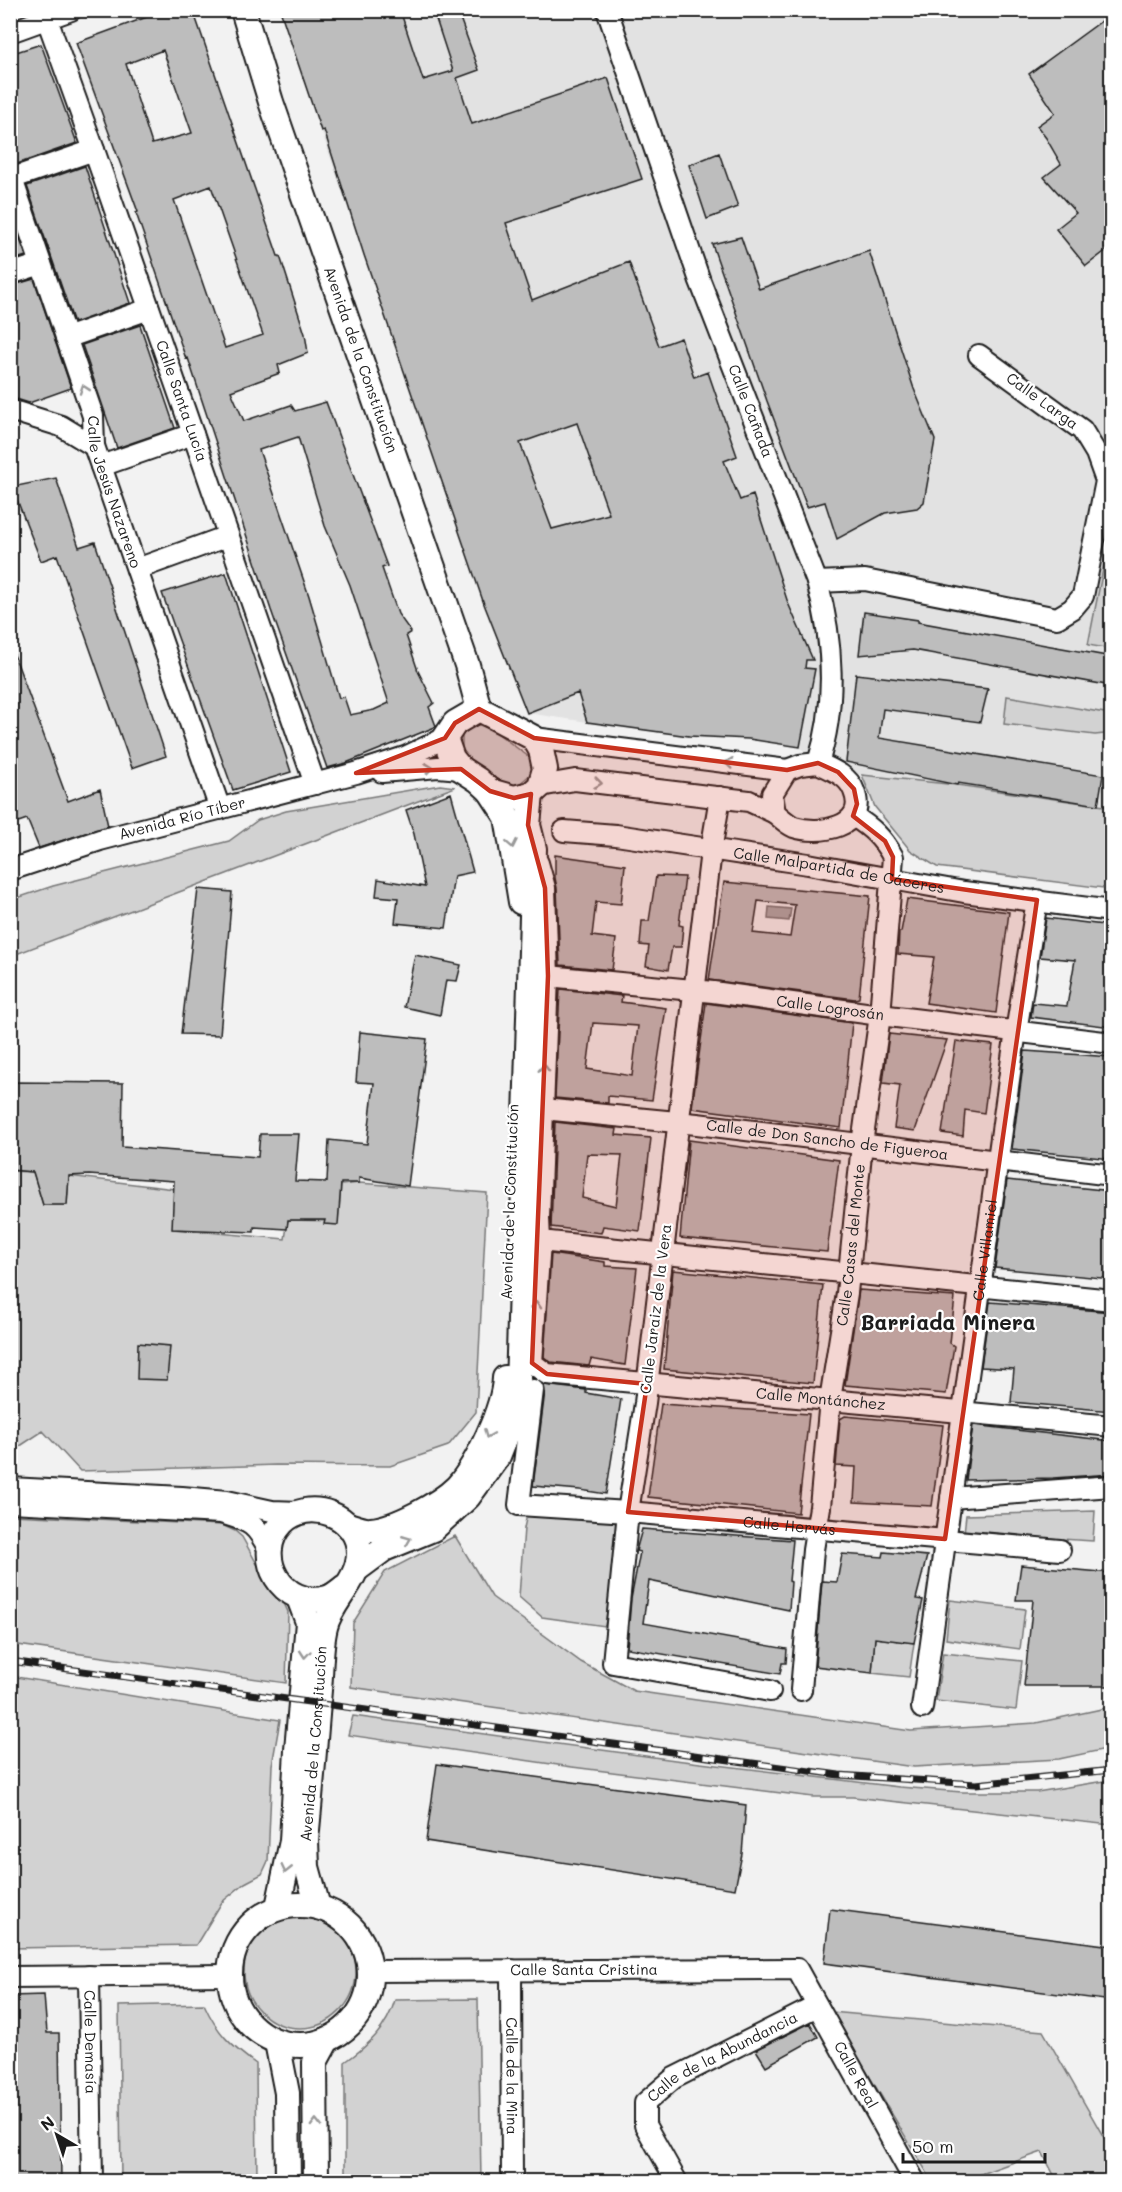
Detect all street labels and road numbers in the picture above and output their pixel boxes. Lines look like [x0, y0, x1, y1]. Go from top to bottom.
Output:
street label: Avenida de la Constitución [320, 263, 403, 455]
street label: Calle Santa Lucía [152, 337, 213, 464]
street label: Calle Cañada [724, 361, 779, 460]
street label: Calle Larga [1003, 367, 1083, 433]
street label: Calle Jesús Nazareno [84, 415, 147, 571]
street label: Avenida Río Tíber [117, 791, 248, 844]
street label: Calle Malpartida de Cáceres [732, 842, 946, 897]
street label: Calle Logrosán [775, 990, 885, 1024]
street label: Avenida de la Constitución [496, 1104, 522, 1300]
street label: Calle de Don Sancho de Figueroa [705, 1114, 949, 1164]
street label: Calle Casas del Monte [831, 1163, 869, 1327]
street label: Calle Villamiel [967, 1198, 1001, 1302]
street label: Calle Jaraiz de la Vera [635, 1223, 675, 1395]
street label: Calle Montánchez [755, 1382, 887, 1414]
street label: Calle Hervás [742, 1511, 837, 1539]
street label: Avenida de la Constitución [295, 1645, 331, 1842]
street label: Calle Santa Cristina [510, 1959, 658, 1979]
street label: Calle Demasía [80, 1990, 102, 2094]
street label: Calle de la Abundancia [642, 2006, 801, 2106]
street label: Calle de la Mina [502, 2017, 523, 2135]
street label: Calle Real [830, 2037, 883, 2111]

